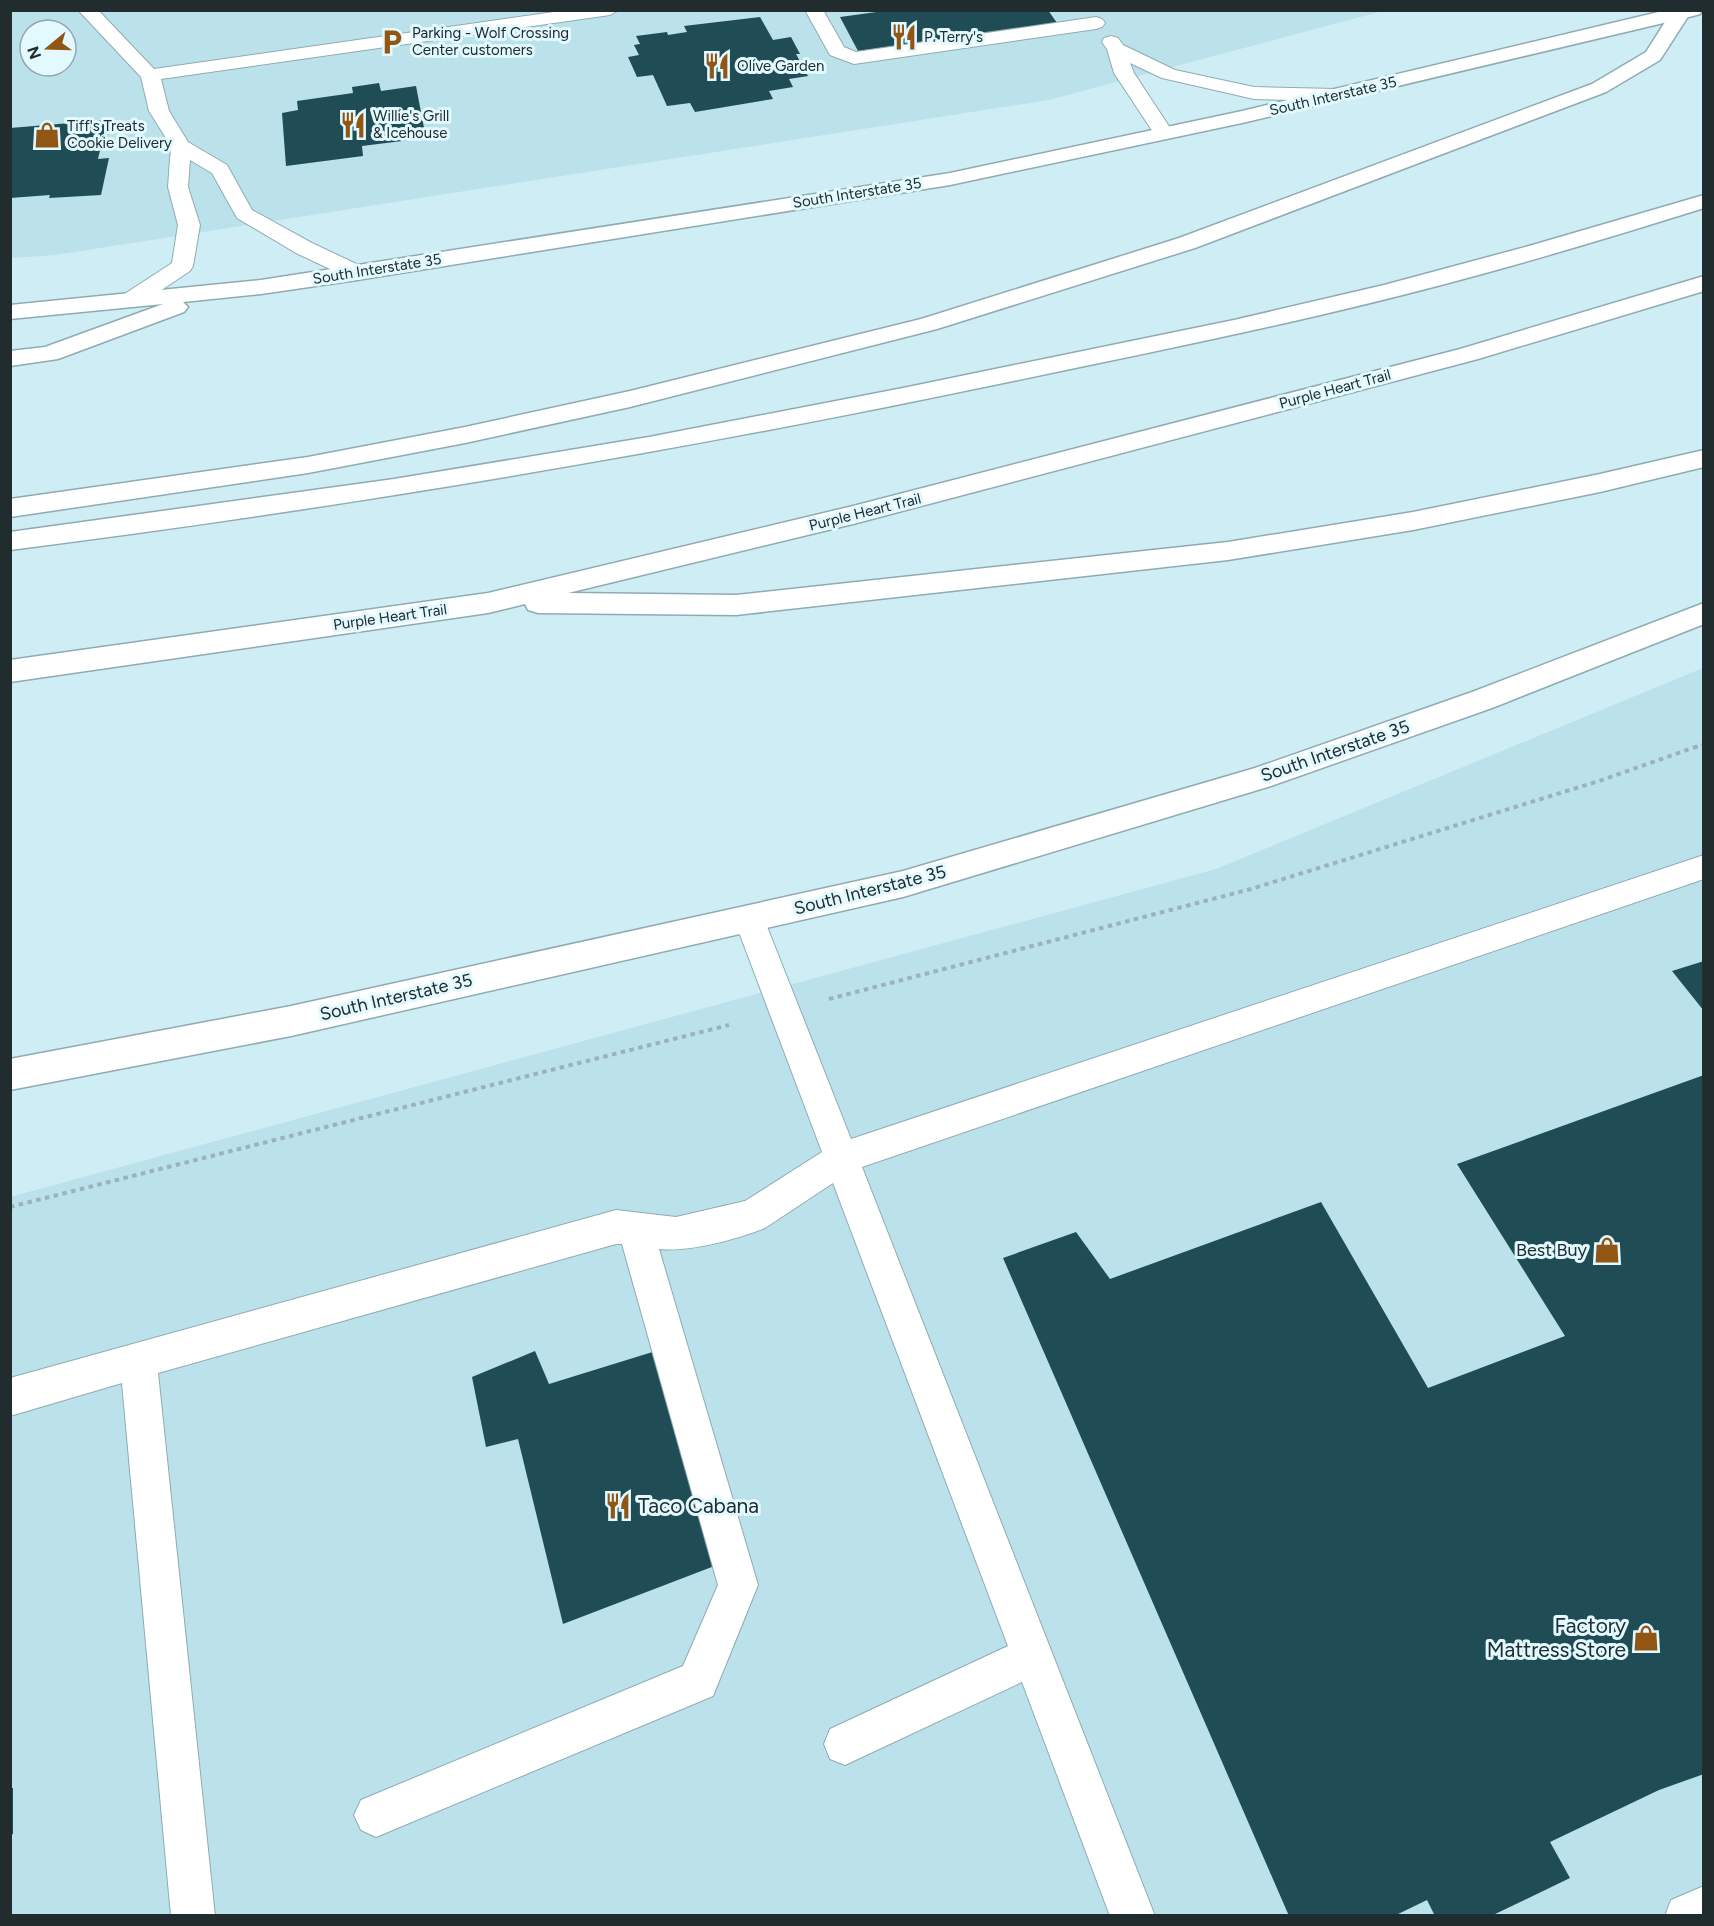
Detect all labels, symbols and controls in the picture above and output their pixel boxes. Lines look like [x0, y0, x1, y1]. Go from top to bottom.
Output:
north arrow [18, 18, 78, 78]
restaurant icon: P. Terry's [889, 22, 919, 52]
place label: Parking - Wolf Crossing Center customers [412, 24, 569, 59]
parking icon: Parking - Wolf Crossing Center customers [377, 27, 407, 57]
place label: P. Terry's [924, 28, 983, 46]
text: N [23, 44, 45, 62]
restaurant icon: Olive Garden [702, 51, 732, 81]
place label: Olive Garden [737, 57, 824, 75]
street label: South Interstate 35 [1268, 73, 1398, 119]
place label: Willie's Grill & Icehouse [373, 107, 449, 142]
restaurant icon: Willie's Grill & Icehouse [338, 110, 368, 140]
place label: Tiff's Treats Cookie Delivery [67, 117, 172, 152]
shop icon: Tiff's Treats Cookie Delivery [32, 120, 62, 150]
street label: South Interstate 35 [791, 174, 923, 212]
street label: South Interstate 35 [311, 250, 443, 288]
street label: Purple Heart Trail [1277, 365, 1393, 413]
street label: Purple Heart Trail [807, 489, 923, 535]
street label: Purple Heart Trail [332, 600, 448, 634]
street label: South Interstate 35 [1258, 715, 1412, 787]
street label: South Interstate 35 [792, 860, 948, 920]
street label: South Interstate 35 [318, 969, 474, 1025]
shop icon: Best Buy [1592, 1235, 1622, 1265]
place label: Best Buy [1516, 1239, 1588, 1261]
restaurant icon: Taco Cabana [603, 1491, 633, 1521]
place label: Taco Cabana [638, 1493, 759, 1518]
place label: Factory Mattress Store [1487, 1613, 1626, 1662]
shop icon: Factory Mattress Store [1631, 1623, 1661, 1653]

